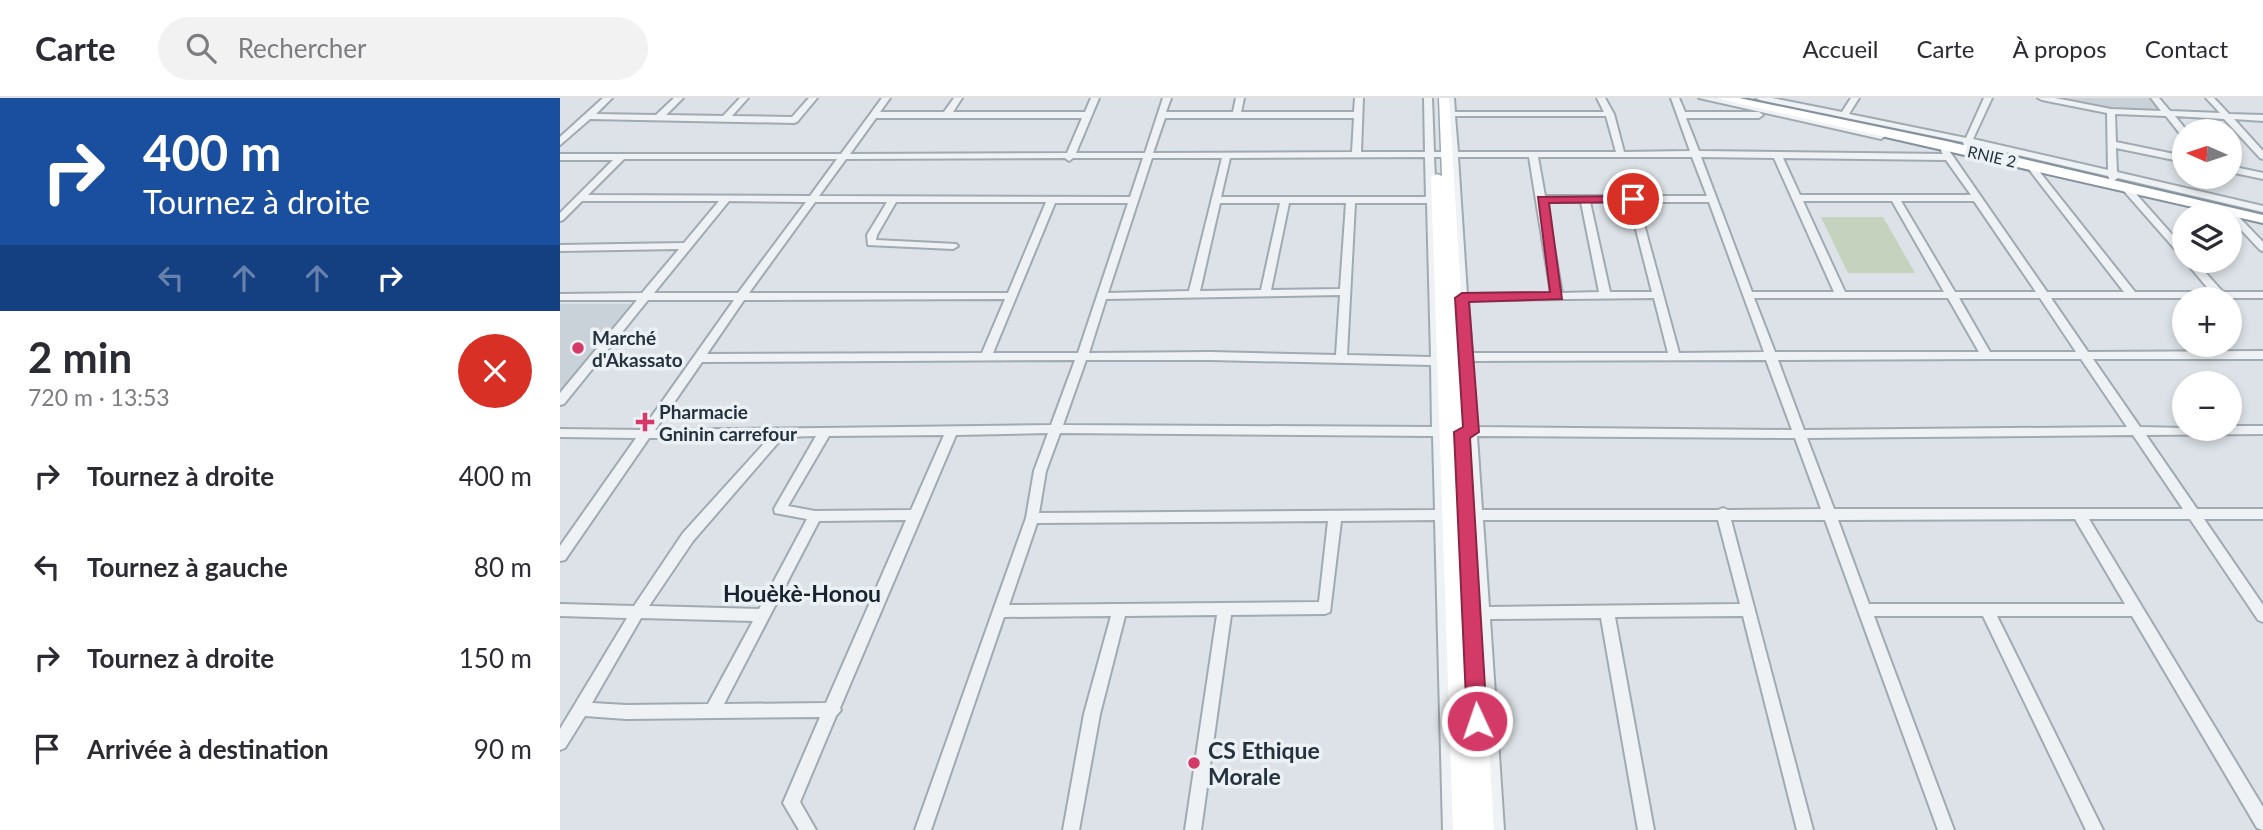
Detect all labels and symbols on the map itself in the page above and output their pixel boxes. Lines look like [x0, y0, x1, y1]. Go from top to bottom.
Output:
north arrow [2172, 119, 2242, 189]
street label: RNIE 2 [1966, 141, 2018, 171]
pin [1603, 169, 1663, 229]
place label: Marché d'Akassato [592, 326, 683, 371]
marker: Marché d'Akassato [570, 340, 586, 356]
place label: Pharmacie Gninin carrefour [659, 400, 798, 445]
marker: Pharmacie Gninin carrefour [637, 414, 653, 430]
district label: Houèkè-Honou [723, 579, 881, 607]
position arrow [1440, 684, 1514, 758]
place label: CS Ethique Morale [1208, 736, 1320, 790]
marker: CS Ethique Morale [1186, 755, 1202, 771]

